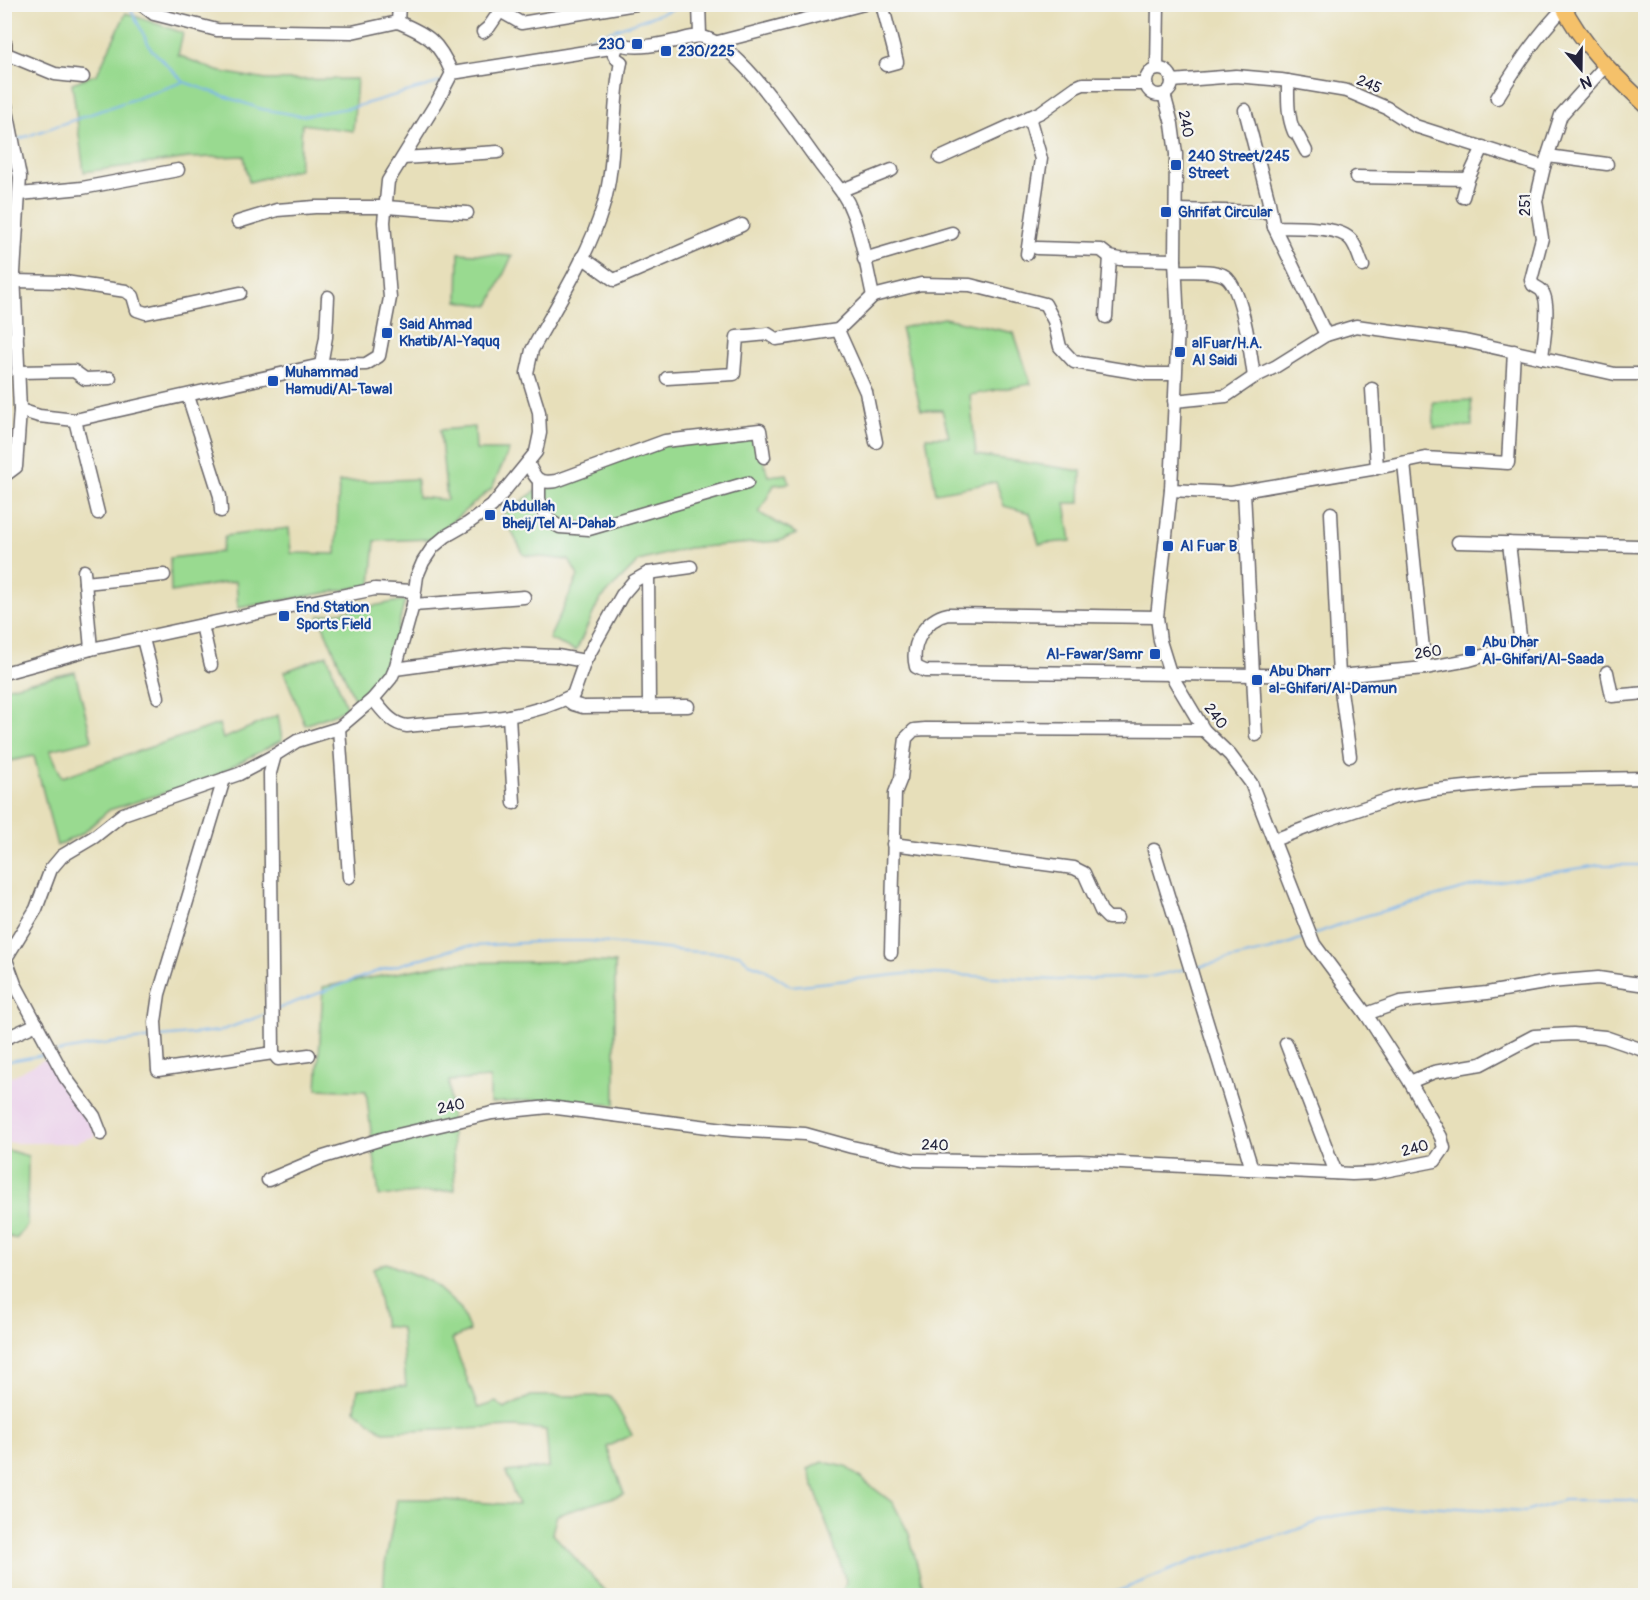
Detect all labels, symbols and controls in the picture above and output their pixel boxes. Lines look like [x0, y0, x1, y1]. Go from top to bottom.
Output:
place label: 230 [598, 35, 625, 54]
marker: 230 [630, 37, 644, 51]
north arrow [1551, 39, 1611, 99]
place label: 230/225 [678, 42, 735, 61]
marker: 230/225 [659, 44, 673, 58]
street label: 245 [1353, 71, 1384, 98]
text: N [1577, 71, 1594, 93]
street label: 240 [1174, 109, 1197, 139]
place label: 240 Street/245 Street [1188, 147, 1290, 183]
marker: 240 Street/245 Street [1169, 158, 1183, 172]
street label: 251 [1516, 194, 1535, 216]
place label: Ghrifat Circular [1178, 203, 1273, 222]
marker: Ghrifat Circular [1159, 205, 1173, 219]
place label: Said Ahmad Khatib/Al-Yaquq [399, 315, 500, 351]
marker: Said Ahmad Khatib/Al-Yaquq [380, 326, 394, 340]
place label: alFuar/H.A. Al Saidi [1192, 334, 1262, 370]
marker: alFuar/H.A. Al Saidi [1173, 345, 1187, 359]
place label: Muhammad Hamudi/Al-Tawal [285, 363, 393, 399]
marker: Muhammad Hamudi/Al-Tawal [266, 374, 280, 388]
place label: Abdullah Bheij/Tel Al-Dahab [502, 497, 616, 533]
marker: Abdullah Bheij/Tel Al-Dahab [483, 508, 497, 522]
place label: Al Fuar B [1180, 537, 1238, 556]
marker: Al Fuar B [1161, 539, 1175, 553]
place label: End Station Sports Field [296, 598, 371, 634]
marker: End Station Sports Field [277, 609, 291, 623]
place label: Abu Dhar Al-Ghifari/Al-Saada [1482, 633, 1604, 669]
street label: 260 [1413, 641, 1443, 664]
marker: Abu Dhar Al-Ghifari/Al-Saada [1463, 644, 1477, 658]
place label: Al-Fawar/Samr [1046, 645, 1144, 664]
marker: Al-Fawar/Samr [1148, 647, 1162, 661]
place label: Abu Dharr al-Ghifari/Al-Damun [1269, 662, 1398, 698]
marker: Abu Dharr al-Ghifari/Al-Damun [1250, 673, 1264, 687]
street label: 240 [1200, 700, 1231, 733]
street label: 240 [436, 1094, 466, 1119]
street label: 240 [921, 1136, 949, 1155]
street label: 240 [1399, 1136, 1431, 1161]

